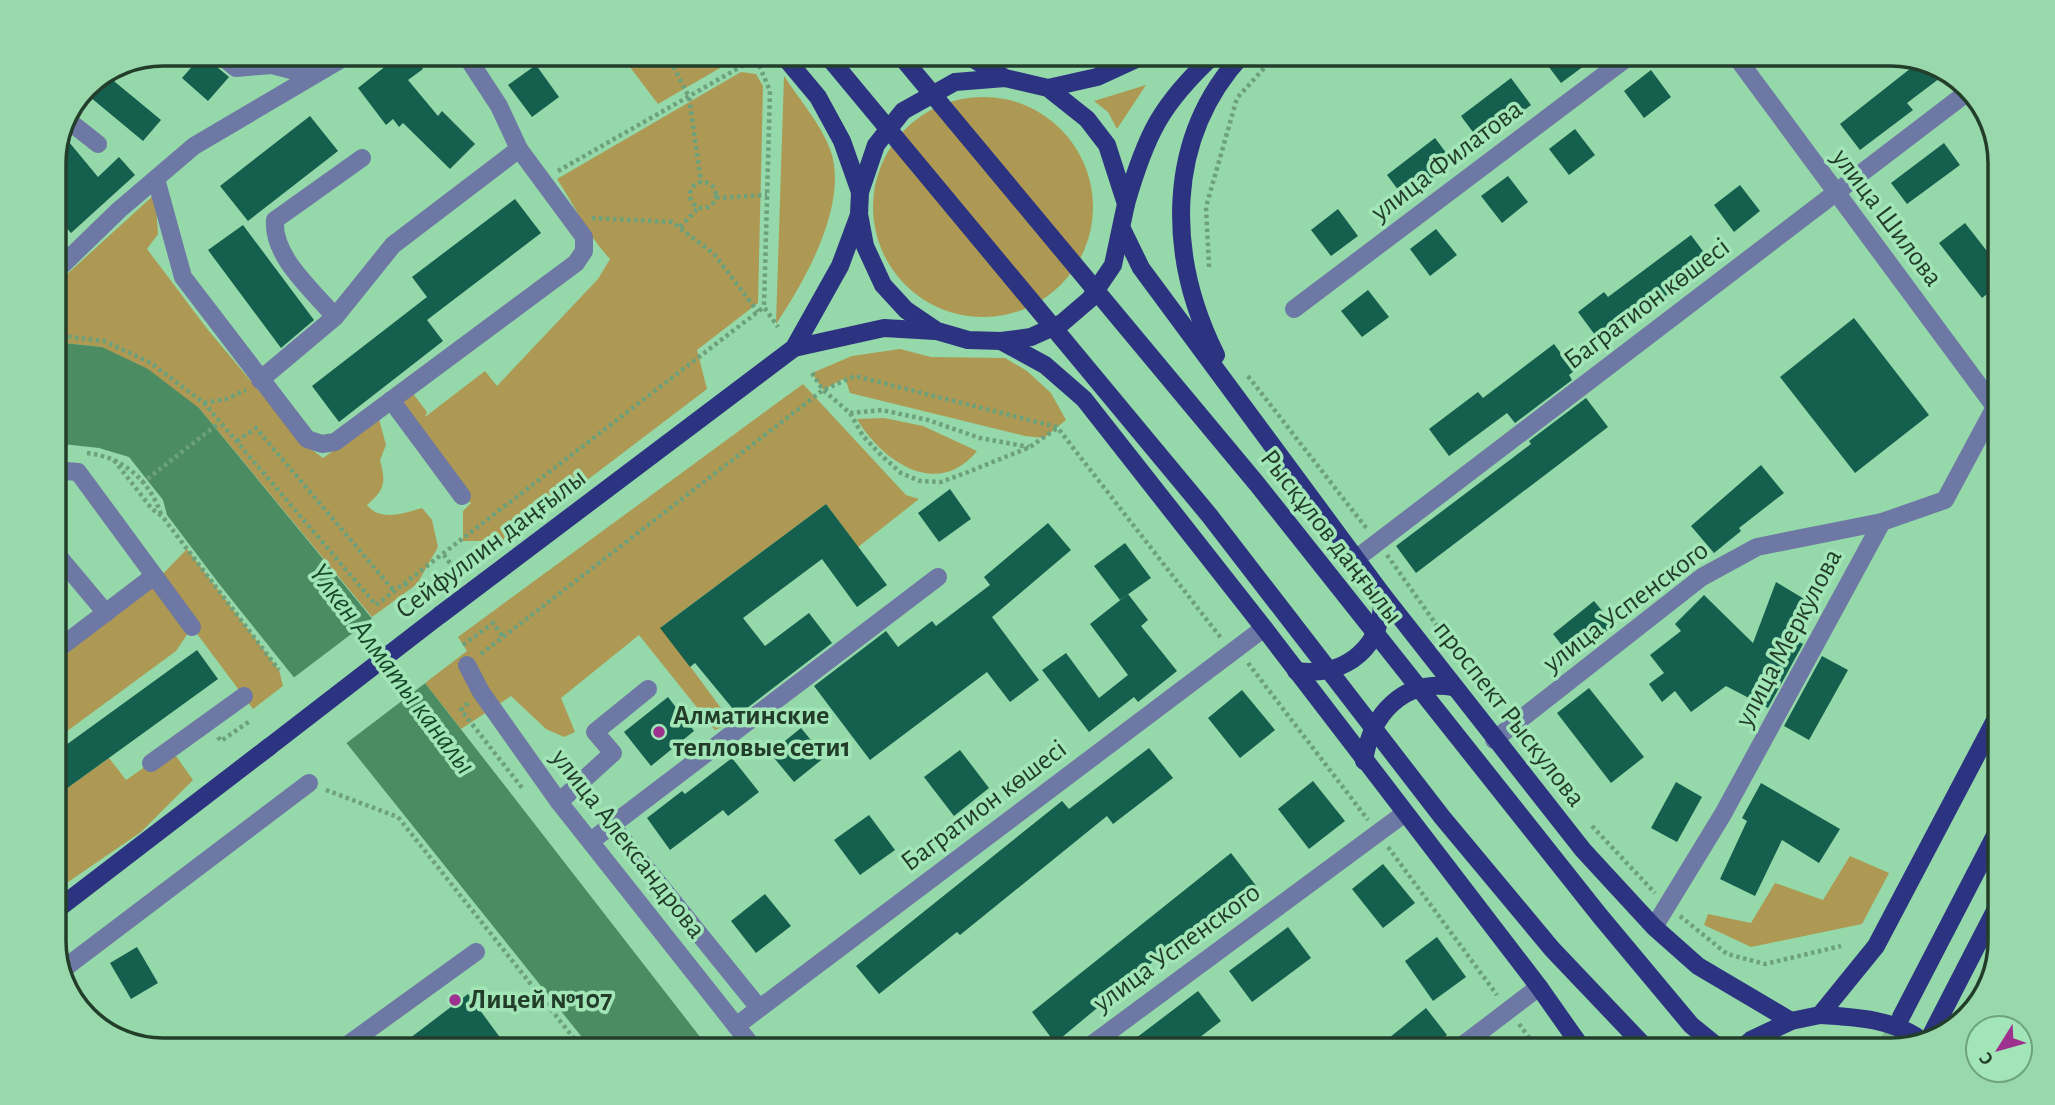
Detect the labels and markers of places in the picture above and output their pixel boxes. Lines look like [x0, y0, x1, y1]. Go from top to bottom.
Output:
place label: Алматинские тепловые сети1 [672, 702, 851, 762]
marker: Алматинские тепловые сети1 [651, 724, 667, 740]
place label: Лицей №107 [469, 986, 612, 1014]
marker: Лицей №107 [447, 992, 463, 1008]

